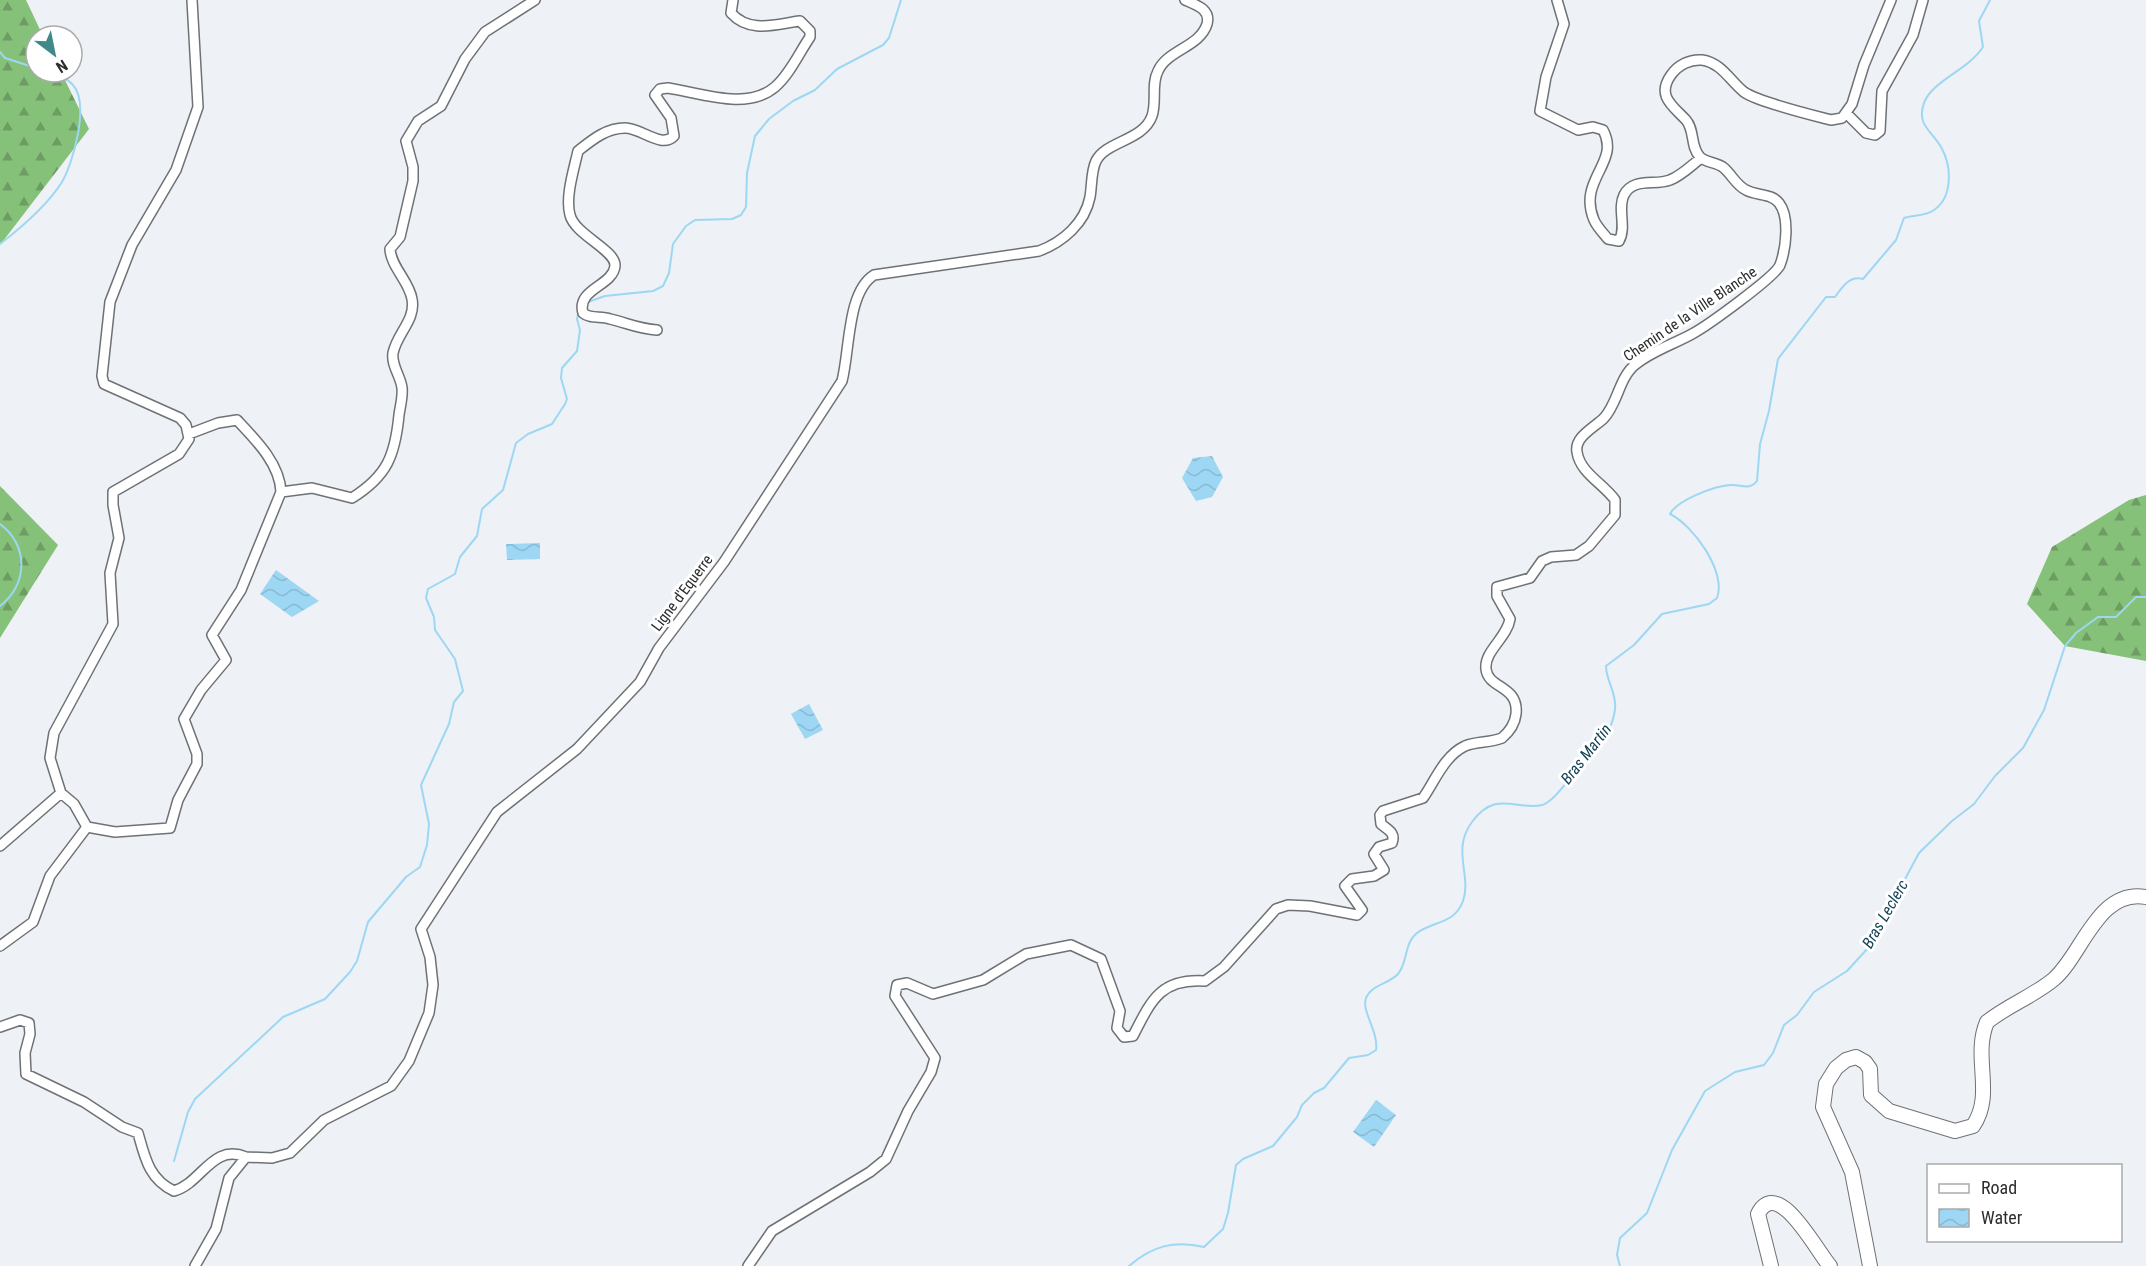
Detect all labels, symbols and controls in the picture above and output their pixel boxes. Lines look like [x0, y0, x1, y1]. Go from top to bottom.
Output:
north arrow [24, 24, 84, 84]
text: N [52, 56, 71, 77]
street label: Chemin de la Ville Blanche [1620, 263, 1760, 365]
street label: Ligne d'Equerre [647, 551, 717, 635]
water label: Bras Martin [1557, 720, 1615, 788]
water label: Bras Leclerc [1858, 877, 1912, 951]
legend [1927, 1164, 2122, 1242]
text: Road [1981, 1177, 2017, 1198]
text: Water [1981, 1207, 2023, 1228]

